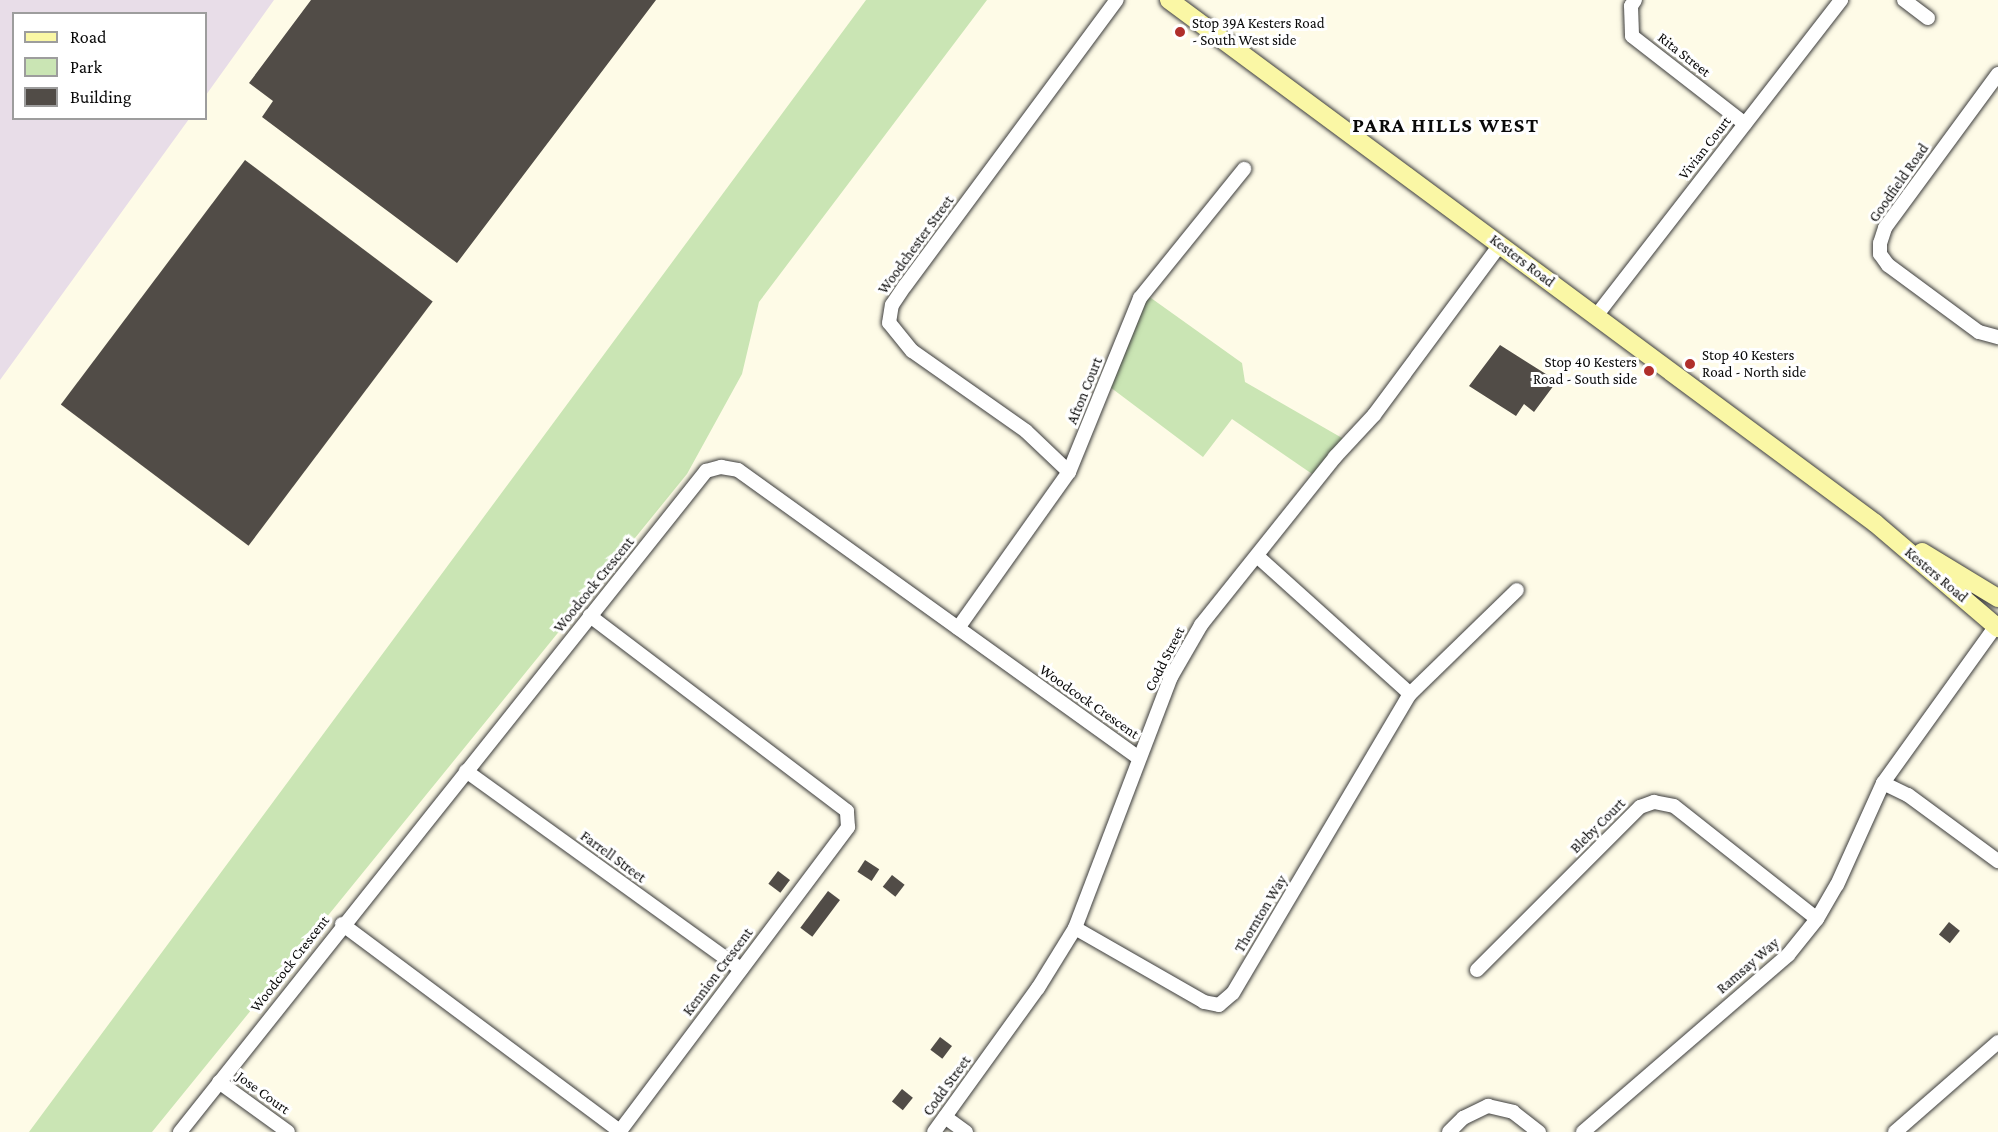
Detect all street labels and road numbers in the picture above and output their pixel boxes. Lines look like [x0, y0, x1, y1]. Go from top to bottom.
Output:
street label: Rita Street [1654, 29, 1714, 81]
street label: Vivian Court [1675, 113, 1735, 183]
street label: Goodfield Road [1865, 140, 1933, 226]
street label: Woodchester Street [874, 192, 958, 298]
street label: Kesters Road [1486, 231, 1558, 291]
street label: Afton Court [1063, 355, 1107, 427]
street label: Woodcock Crescent [550, 534, 638, 636]
street label: Kesters Road [1901, 543, 1971, 607]
street label: Codd Street [1141, 624, 1189, 694]
street label: Woodcock Crescent [1036, 661, 1142, 743]
street label: Bleby Court [1567, 795, 1629, 857]
street label: Farrell Street [577, 827, 649, 887]
street label: Thornton Way [1231, 872, 1291, 956]
street label: Woodcock Crescent [247, 912, 333, 1016]
street label: Kennion Crescent [679, 924, 757, 1020]
street label: Ramsay Way [1713, 934, 1783, 998]
street label: Codd Street [919, 1052, 975, 1120]
street label: Jose Court [233, 1068, 293, 1118]

